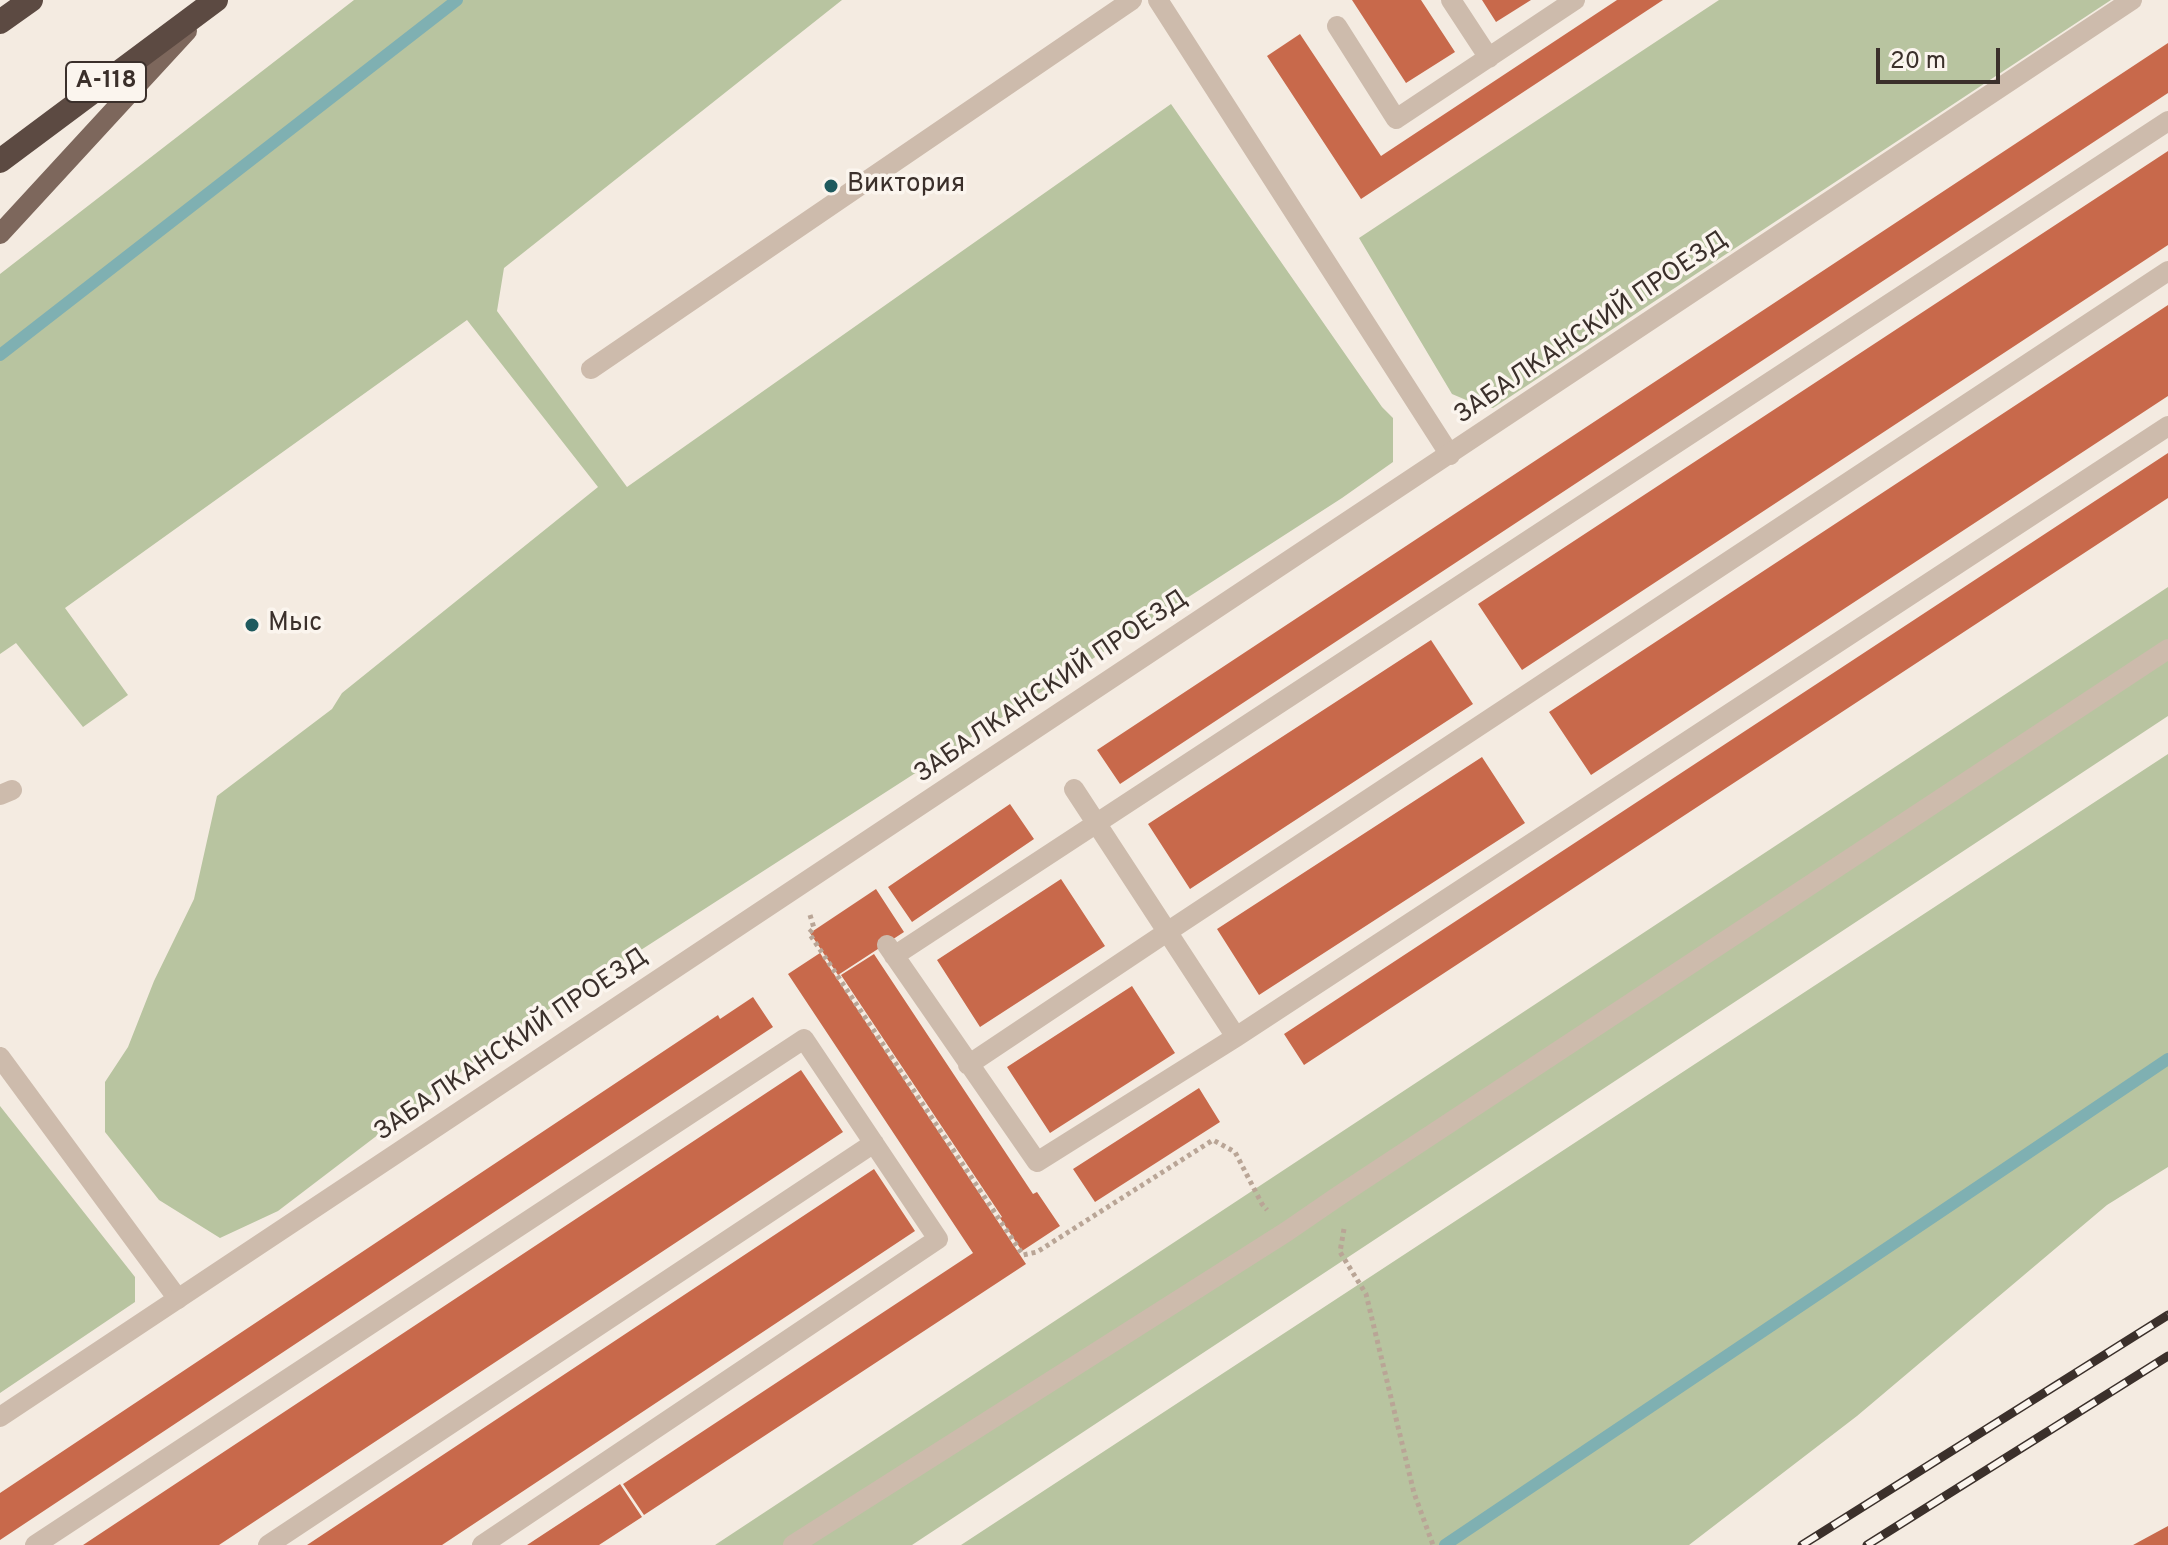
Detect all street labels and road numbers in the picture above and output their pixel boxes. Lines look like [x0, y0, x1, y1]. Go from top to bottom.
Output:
road number: А-118 [66, 62, 146, 102]
street label: ЗАБАЛКАНСКИЙ ПРОЕЗД [1449, 226, 1735, 432]
street label: ЗАБАЛКАНСКИЙ ПРОЕЗД [909, 585, 1195, 791]
street label: ЗАБАЛКАНСКИЙ ПРОЕЗД [369, 943, 655, 1149]

